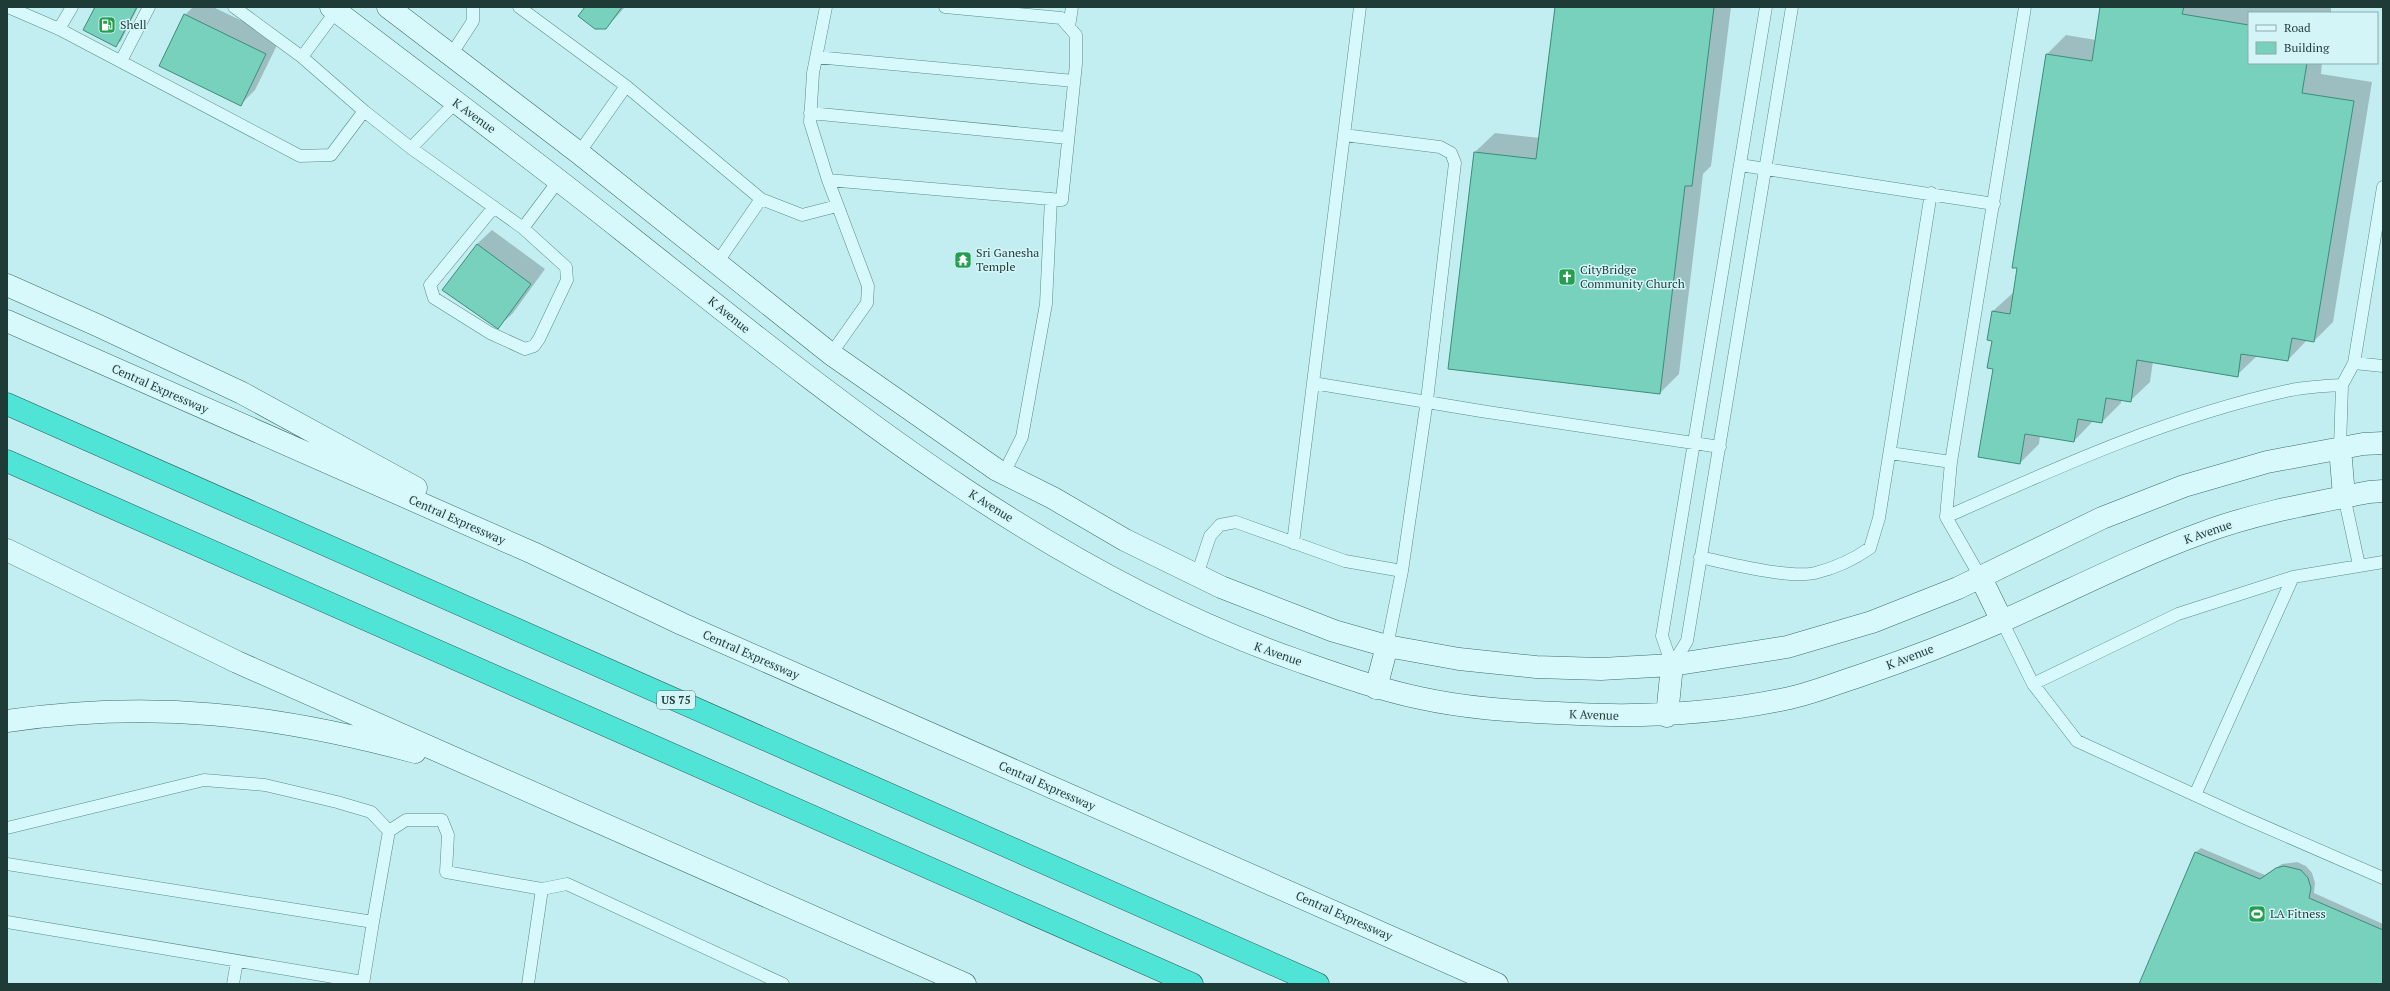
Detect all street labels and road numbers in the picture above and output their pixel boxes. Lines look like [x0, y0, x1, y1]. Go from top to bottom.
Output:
street label: K Avenue [450, 95, 499, 136]
street label: K Avenue [705, 293, 753, 336]
street label: Central Expressway [110, 361, 212, 417]
street label: K Avenue [966, 486, 1016, 525]
street label: Central Expressway [407, 492, 509, 548]
street label: K Avenue [2182, 516, 2234, 547]
street label: Central Expressway [701, 627, 803, 683]
street label: K Avenue [1252, 638, 1304, 669]
street label: K Avenue [1884, 641, 1936, 672]
road number: US 75 [657, 691, 695, 709]
street label: K Avenue [1569, 706, 1619, 723]
street label: Central Expressway [997, 758, 1099, 814]
street label: Central Expressway [1294, 888, 1396, 944]

